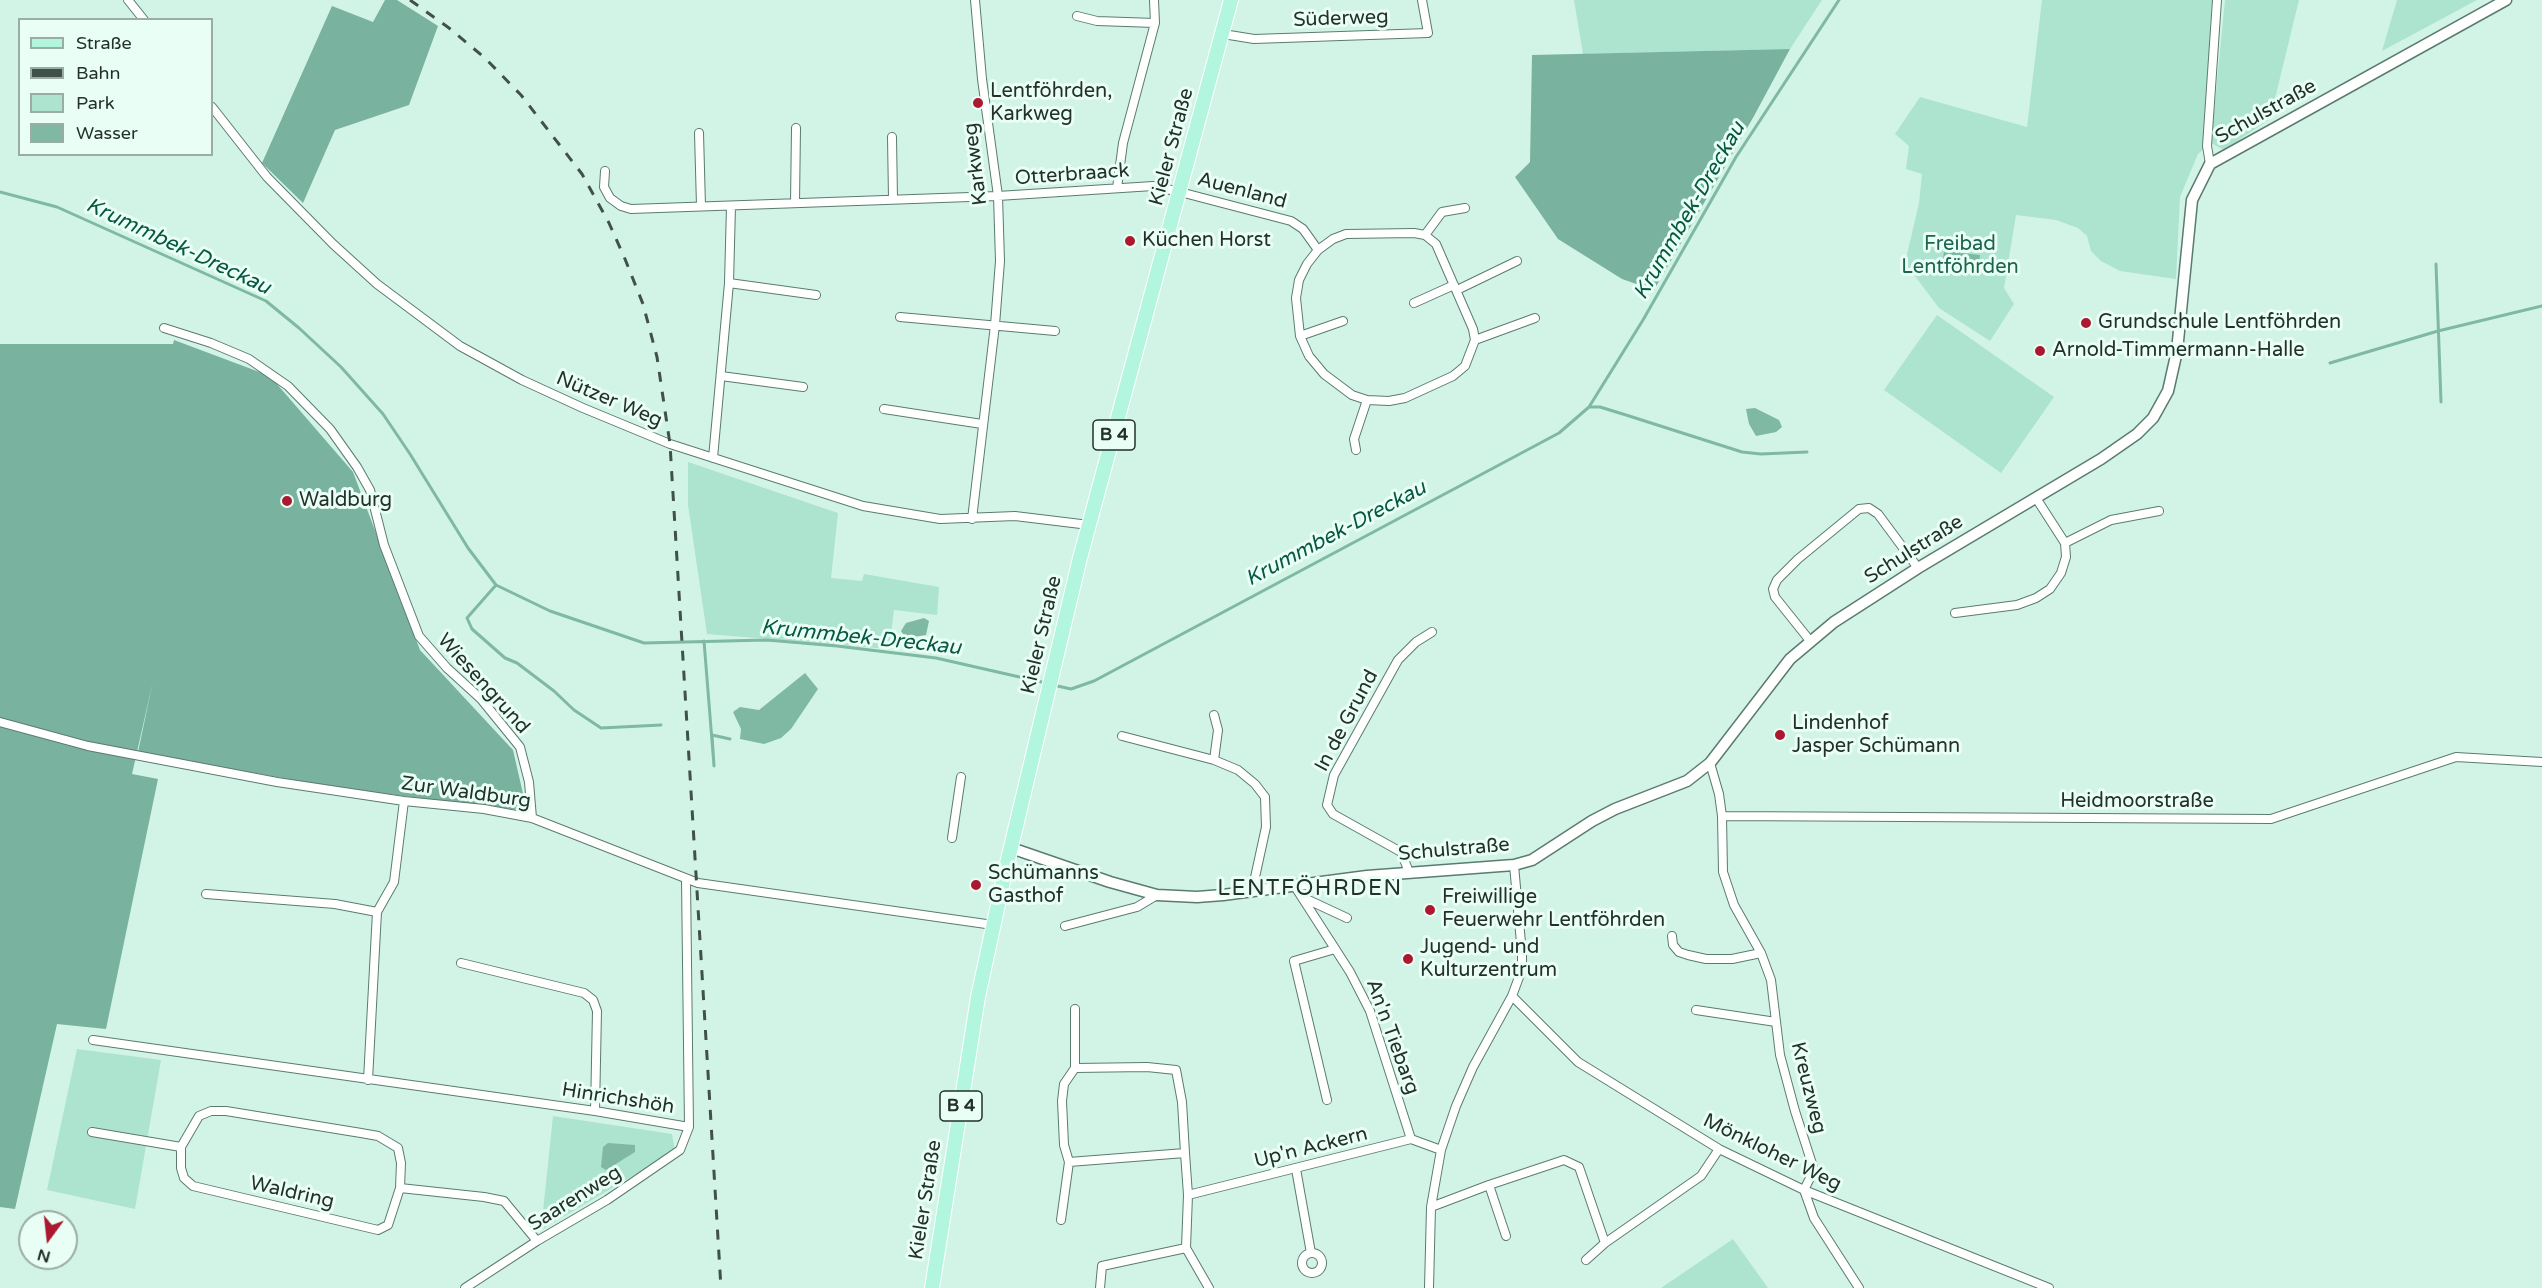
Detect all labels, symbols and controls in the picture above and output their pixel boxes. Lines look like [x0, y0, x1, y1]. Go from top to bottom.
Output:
street label: Süderweg [1293, 5, 1389, 33]
legend [18, 18, 213, 156]
text: Straße [76, 32, 132, 54]
text: Bahn [76, 62, 121, 84]
street label: Schulstraße [2211, 74, 2321, 150]
place label: Lentföhrden, Karkweg [990, 80, 1112, 127]
street label: Kieler Straße [1145, 86, 1199, 208]
text: Park [76, 92, 114, 114]
marker: Lentföhrden, Karkweg [971, 96, 985, 110]
water label: Krummbek-Dreckau [1629, 118, 1751, 304]
street label: Karkweg [959, 121, 993, 207]
text: Wasser [76, 122, 138, 144]
street label: Otterbraack [1014, 159, 1130, 191]
street label: Auenland [1195, 168, 1289, 214]
water label: Krummbek-Dreckau [82, 193, 274, 301]
place label: Küchen Horst [1142, 229, 1271, 253]
park label: Freibad Lentföhrden [1901, 233, 2019, 280]
marker: Küchen Horst [1123, 234, 1137, 248]
place label: Grundschule Lentföhrden [2098, 311, 2341, 335]
marker: Grundschule Lentföhrden [2079, 316, 2093, 330]
place label: Arnold-Timmermann-Halle [2052, 339, 2304, 363]
marker: Arnold-Timmermann-Halle [2033, 344, 2047, 358]
street label: Nützer Weg [552, 367, 666, 433]
road number: B 4 [1093, 420, 1135, 450]
water label: Krummbek-Dreckau [1241, 476, 1431, 592]
place label: Waldburg [299, 489, 392, 513]
marker: Waldburg [280, 494, 294, 508]
street label: Schulstraße [1860, 510, 1968, 590]
street label: Kieler Straße [1017, 573, 1067, 697]
water label: Krummbek-Dreckau [760, 615, 962, 661]
street label: Wiesengrund [432, 629, 534, 739]
street label: In de Grund [1310, 666, 1384, 776]
place label: Lindenhof Jasper Schümann [1792, 712, 1960, 759]
marker: Lindenhof Jasper Schümann [1773, 728, 1787, 742]
street label: Zur Waldburg [400, 772, 532, 814]
street label: Heidmoorstraße [2060, 790, 2214, 814]
street label: Schulstraße [1397, 833, 1511, 867]
place label: Schümanns Gasthof [988, 862, 1099, 909]
district label: LENTFÖHRDEN [1217, 876, 1403, 902]
marker: Schümanns Gasthof [969, 878, 983, 892]
place label: Freiwillige Feuerwehr Lentföhrden [1442, 886, 1665, 933]
marker: Freiwillige Feuerwehr Lentföhrden [1423, 903, 1437, 917]
place label: Jugend- und Kulturzentrum [1420, 936, 1557, 983]
marker: Jugend- und Kulturzentrum [1401, 952, 1415, 966]
street label: An'n Tiebarg [1360, 976, 1424, 1098]
street label: Kreuzweg [1785, 1040, 1831, 1136]
street label: Hinrichshöh [560, 1078, 676, 1120]
road number: B 4 [940, 1091, 982, 1121]
street label: Mönkloher Weg [1699, 1109, 1845, 1197]
street label: Up'n Ackern [1252, 1122, 1370, 1174]
street label: Kieler Straße [905, 1138, 947, 1262]
street label: Saarenweg [524, 1161, 626, 1237]
street label: Waldring [248, 1172, 336, 1214]
north arrow [18, 1210, 78, 1270]
text: N [35, 1244, 53, 1267]

